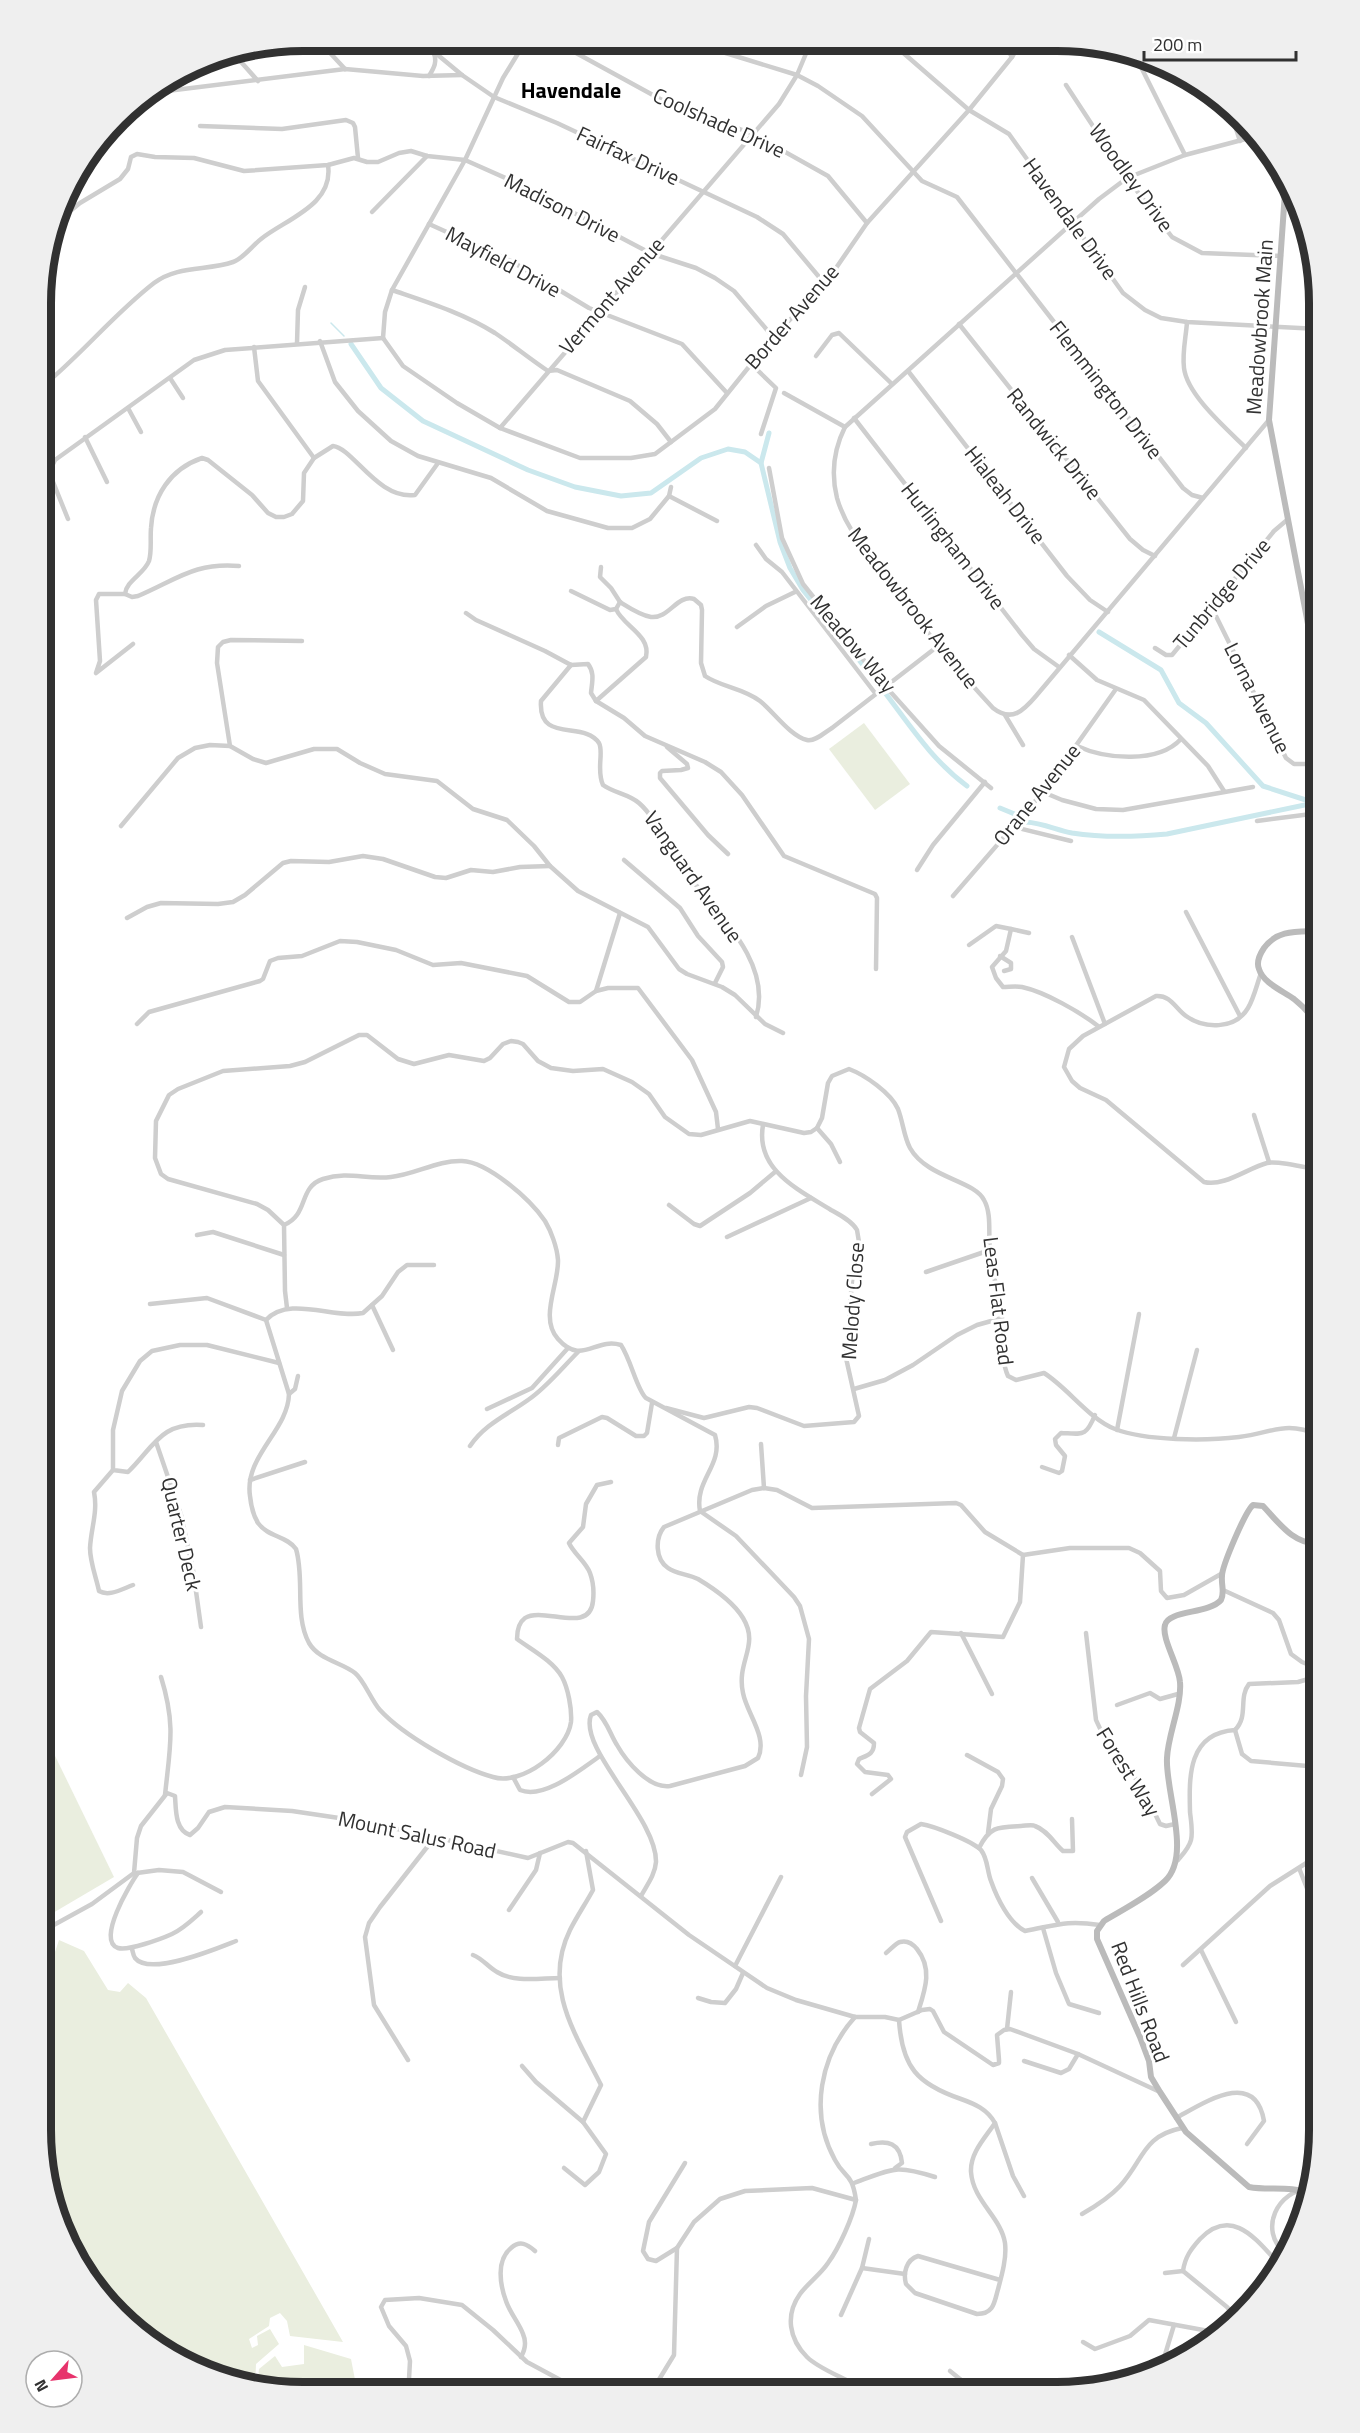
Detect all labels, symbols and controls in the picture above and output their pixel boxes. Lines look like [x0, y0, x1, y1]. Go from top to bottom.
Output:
scale bar [1144, 24, 1296, 62]
text: 200 m [1153, 31, 1202, 58]
district label: Havendale [521, 73, 621, 107]
street label: Coolshade Drive [648, 79, 791, 166]
street label: Woodley Drive [1081, 116, 1182, 238]
street label: Fairfax Drive [572, 117, 685, 193]
street label: Havendale Drive [1016, 151, 1126, 286]
street label: Madison Drive [499, 164, 626, 250]
street label: Mayfield Drive [440, 217, 567, 305]
street label: Vermont Avenue [551, 229, 672, 361]
street label: Meadowbrook Main [1237, 238, 1281, 416]
street label: Border Avenue [736, 257, 846, 376]
street label: Flemmington Drive [1042, 313, 1171, 466]
street label: Randwick Drive [999, 380, 1110, 506]
street label: Hialeah Drive [957, 438, 1054, 550]
street label: Hurlingham Drive [894, 475, 1014, 616]
street label: Meadowbrook Avenue [840, 520, 987, 695]
street label: Tunbridge Drive [1165, 530, 1278, 656]
street label: Meadow Way [803, 587, 905, 700]
street label: Lorna Avenue [1216, 637, 1299, 758]
street label: Orane Avenue [985, 736, 1088, 853]
street label: Vanguard Avenue [636, 804, 751, 949]
street label: Leas Flat Road [975, 1235, 1023, 1367]
street label: Melody Close [832, 1241, 872, 1361]
street label: Quarter Deck [153, 1474, 211, 1594]
street label: Forest Way [1089, 1721, 1169, 1822]
street label: Mount Salus Road [335, 1802, 499, 1866]
street label: Red Hills Road [1103, 1936, 1179, 2067]
north arrow [24, 2349, 84, 2409]
text: N [28, 2376, 54, 2397]

